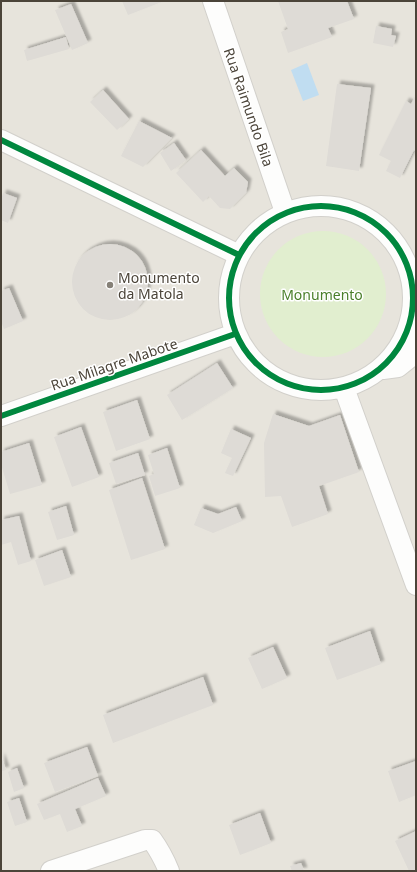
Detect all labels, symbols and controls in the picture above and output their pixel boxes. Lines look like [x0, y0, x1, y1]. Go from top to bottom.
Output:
street label: Rua Raimundo Bila [220, 45, 278, 169]
place label: Monumento da Matola [118, 268, 200, 303]
marker: Monumento da Matola [105, 280, 115, 290]
park label: Monumento [281, 285, 363, 304]
street label: Rua Milagre Mabote [48, 333, 180, 395]

